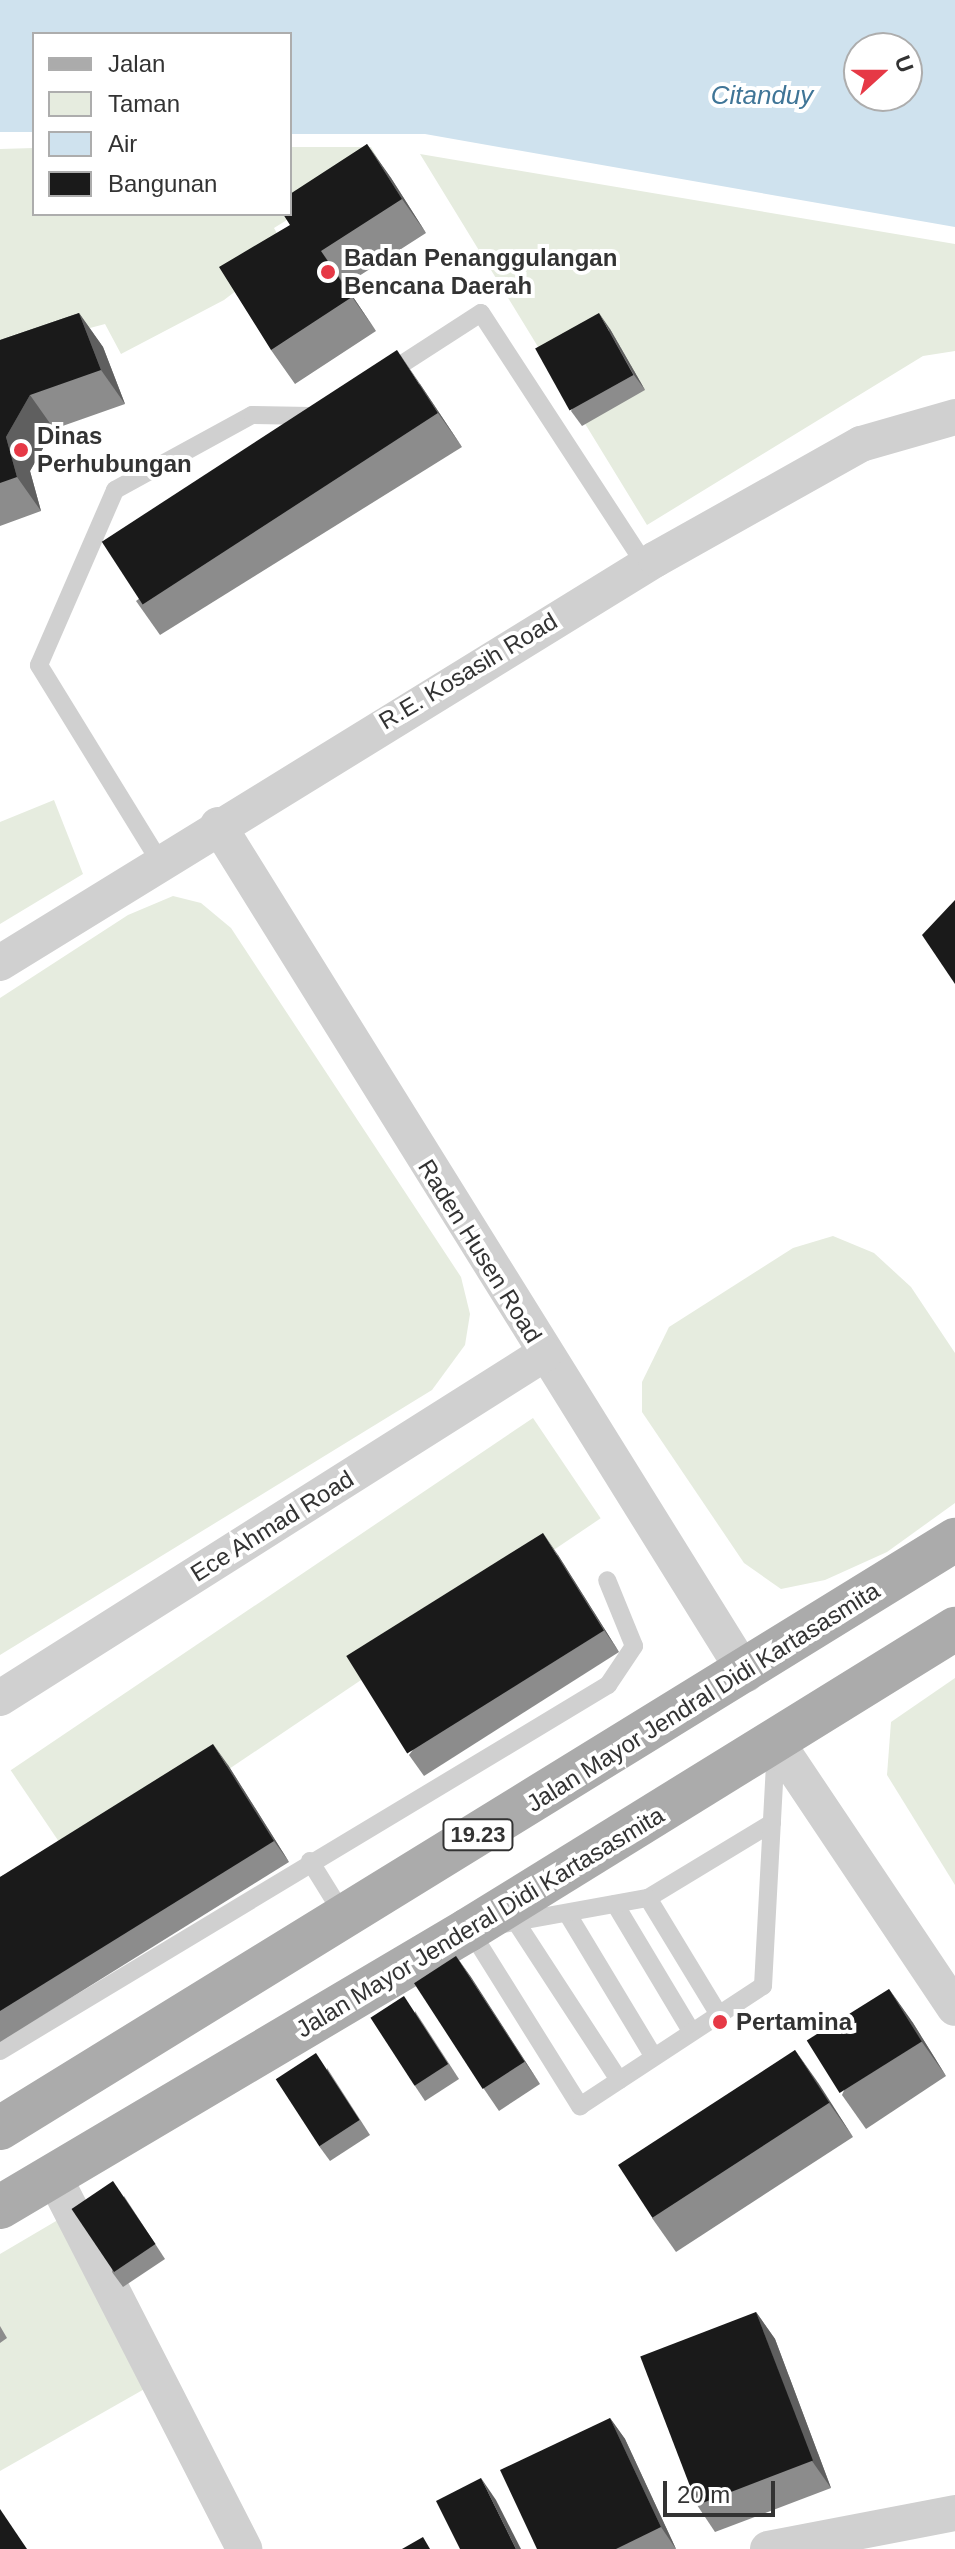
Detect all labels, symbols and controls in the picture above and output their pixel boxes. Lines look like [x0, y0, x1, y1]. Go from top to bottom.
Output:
legend [32, 32, 292, 216]
north arrow [843, 32, 923, 112]
text: Jalan [108, 50, 165, 77]
text: U [889, 52, 919, 76]
water label: Citanduy [711, 80, 813, 112]
text: Taman [108, 90, 180, 117]
text: Air [108, 130, 137, 157]
text: Bangunan [108, 170, 217, 197]
place label: Badan Penanggulangan Bencana Daerah [344, 244, 617, 300]
marker: Badan Penanggulangan Bencana Daerah [319, 263, 337, 281]
place label: Dinas Perhubungan [37, 422, 192, 478]
marker: Dinas Perhubungan [12, 441, 30, 459]
street label: R.E. Kosasih Road [374, 606, 562, 736]
street label: Raden Husen Road [412, 1154, 548, 1348]
street label: Ece Ahmad Road [185, 1464, 359, 1588]
street label: Jalan Mayor Jendral Didi Kartasasmita [521, 1576, 885, 1818]
street label: Jalan Mayor Jenderal Didi Kartasasmita [291, 1800, 669, 2044]
road number: 19.23 [442, 1817, 514, 1853]
place label: Pertamina [736, 2008, 852, 2036]
marker: Pertamina [711, 2013, 729, 2031]
scale bar [667, 2465, 779, 2515]
text: 20 m [677, 2481, 730, 2508]

